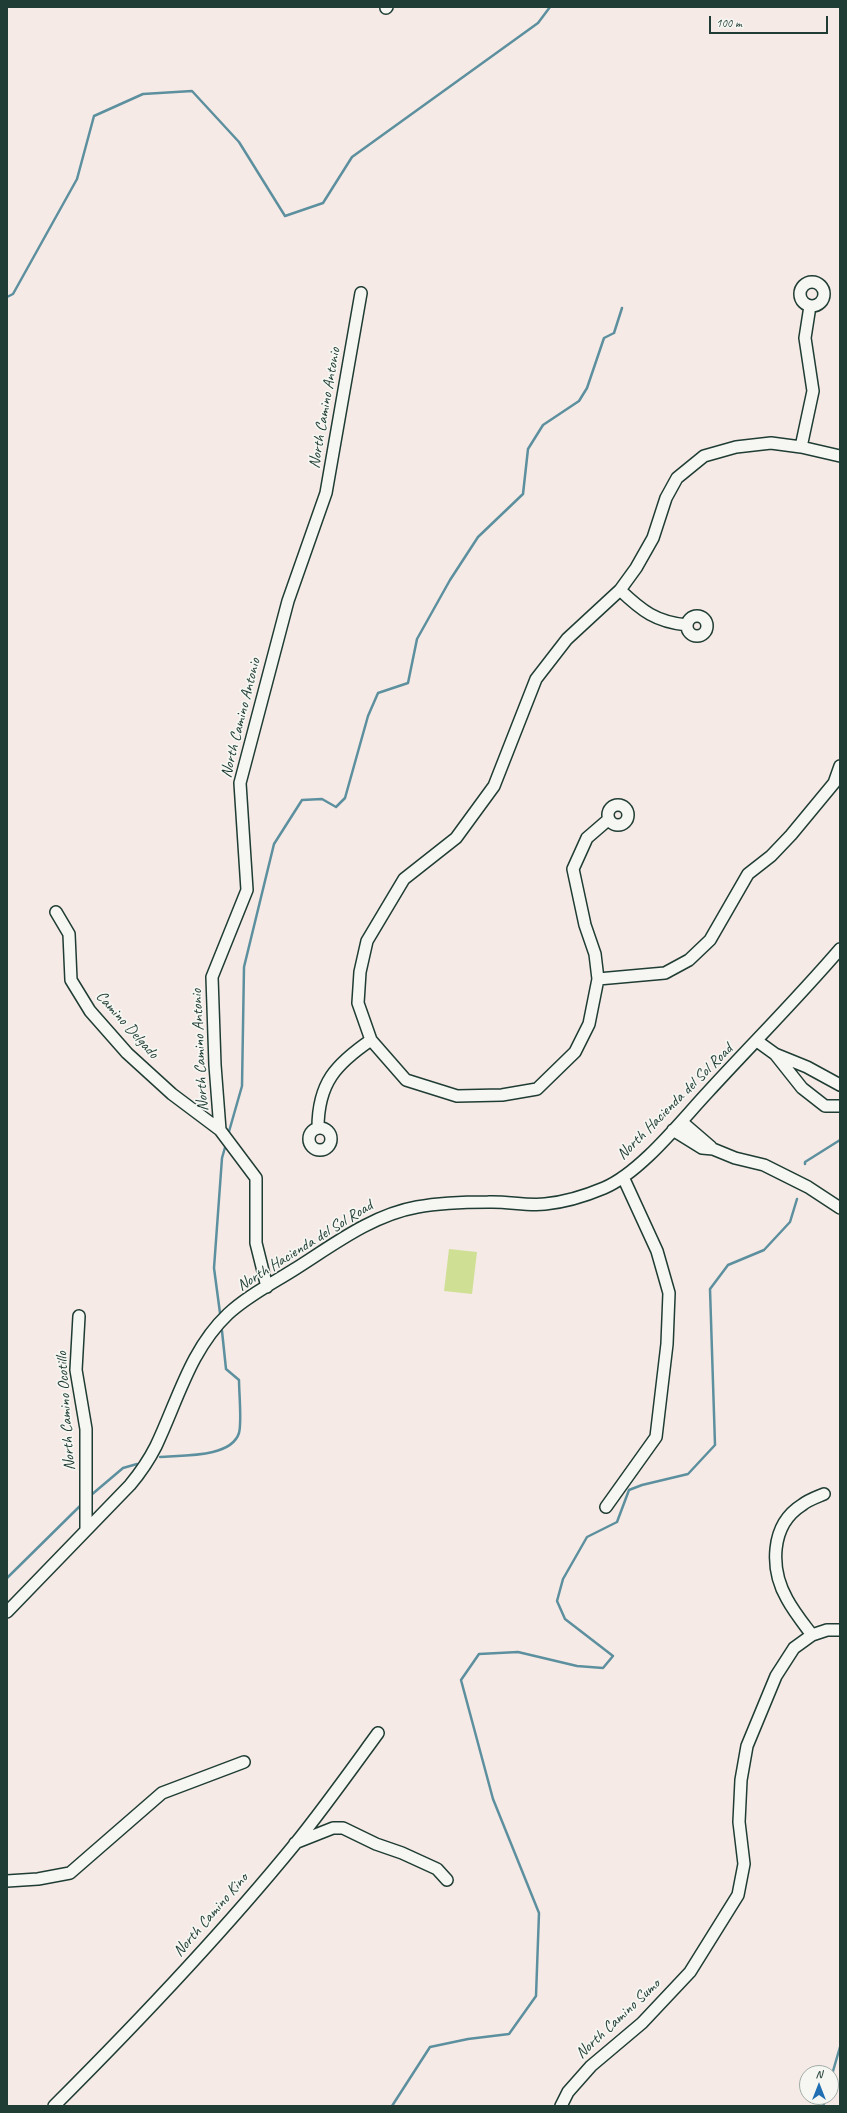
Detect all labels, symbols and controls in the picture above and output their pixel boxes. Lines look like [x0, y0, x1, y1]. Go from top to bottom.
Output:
scale bar [711, 8, 830, 34]
text: 100 m [716, 15, 742, 31]
street label: North Camino Antonio [305, 346, 345, 470]
street label: North Camino Antonio [217, 656, 265, 780]
street label: Camino Delgado [92, 987, 162, 1063]
street label: North Camino Antonio [187, 988, 213, 1112]
street label: North Hacienda del Sol Road [613, 1040, 737, 1164]
street label: North Hacienda del Sol Road [234, 1196, 376, 1296]
street label: North Camino Ocotillo [52, 1351, 80, 1471]
street label: North Camino Kino [169, 1869, 253, 1961]
street label: North Camino Sumo [572, 1975, 664, 2063]
north arrow [799, 2065, 839, 2105]
text: N [816, 2067, 822, 2081]

